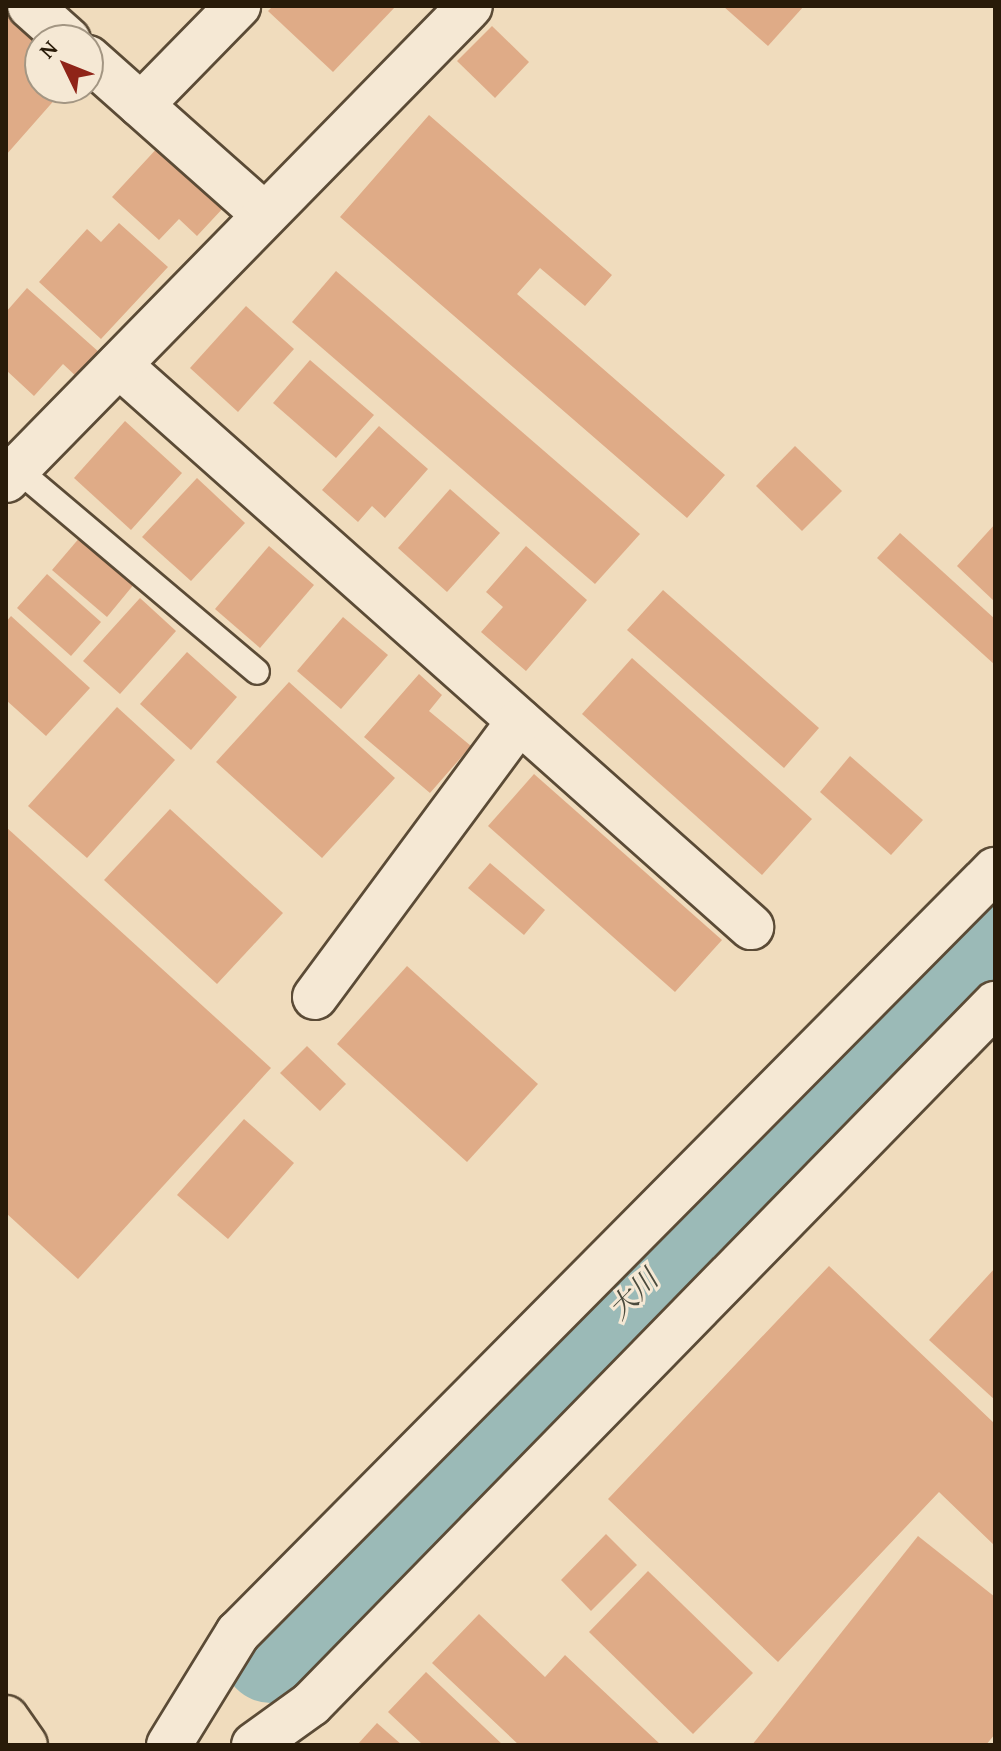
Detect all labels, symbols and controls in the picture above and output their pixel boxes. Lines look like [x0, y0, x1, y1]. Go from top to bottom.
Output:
north arrow [24, 24, 104, 104]
text: N [31, 33, 65, 65]
water label: 大川 [601, 1262, 665, 1326]

